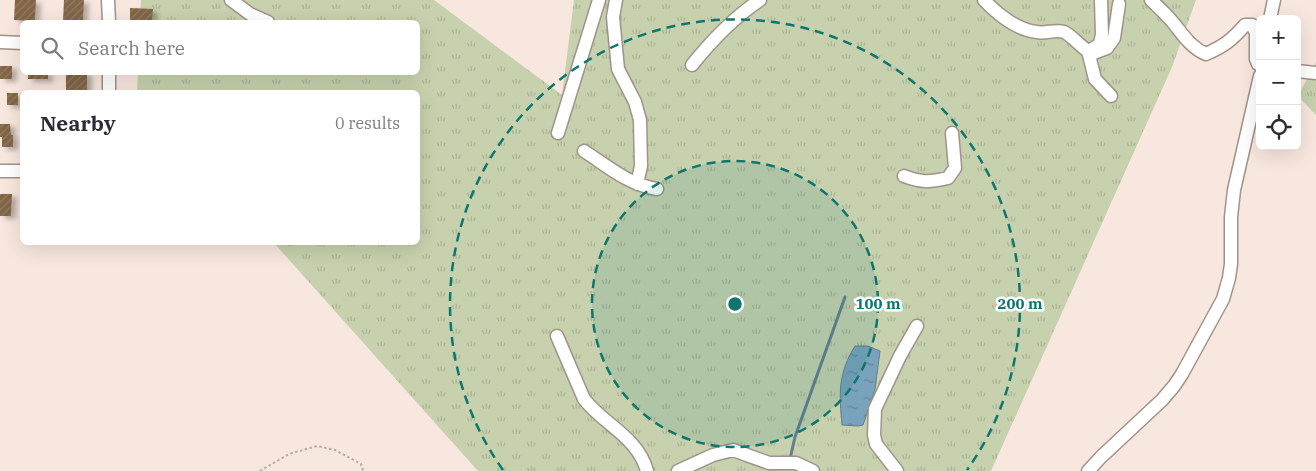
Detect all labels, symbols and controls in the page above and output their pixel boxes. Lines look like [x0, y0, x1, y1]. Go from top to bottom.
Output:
map controls [1256, 15, 1301, 150]
button: + [1256, 15, 1301, 60]
search box [20, 20, 420, 75]
icon: search [38, 34, 66, 62]
text: Search here [78, 36, 185, 60]
button: − [1256, 60, 1301, 105]
button: locate [1256, 105, 1301, 150]
text: Nearby [40, 109, 116, 137]
text: 0 results [335, 113, 400, 133]
text: 100 m [855, 294, 901, 313]
text: 200 m [997, 294, 1043, 313]
centre of rings [726, 295, 744, 313]

